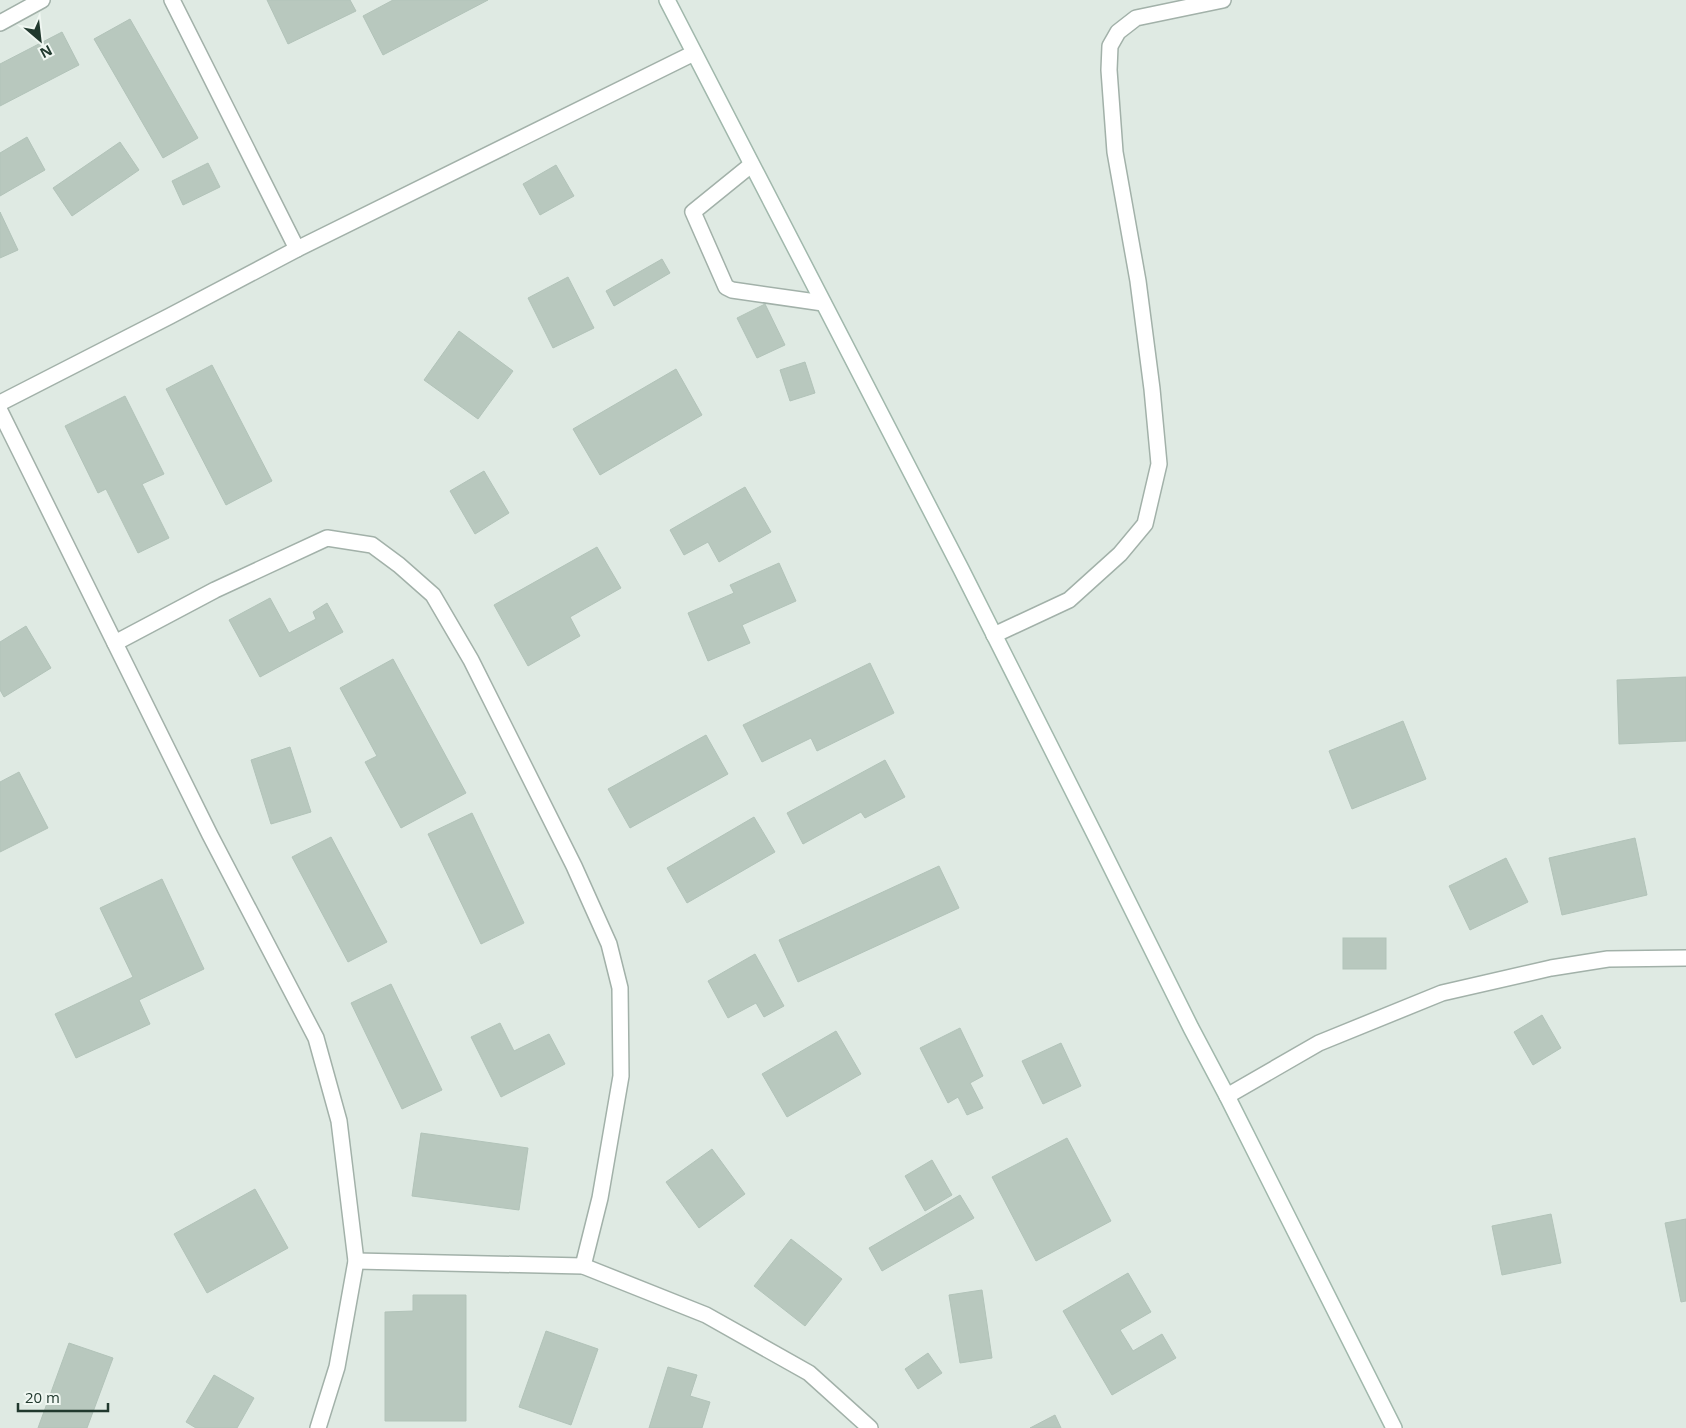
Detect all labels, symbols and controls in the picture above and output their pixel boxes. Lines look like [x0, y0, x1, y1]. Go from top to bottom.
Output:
north arrow [15, 15, 65, 65]
text: N [37, 41, 56, 63]
scale bar [18, 1380, 108, 1412]
text: 20 m [25, 1387, 60, 1407]

